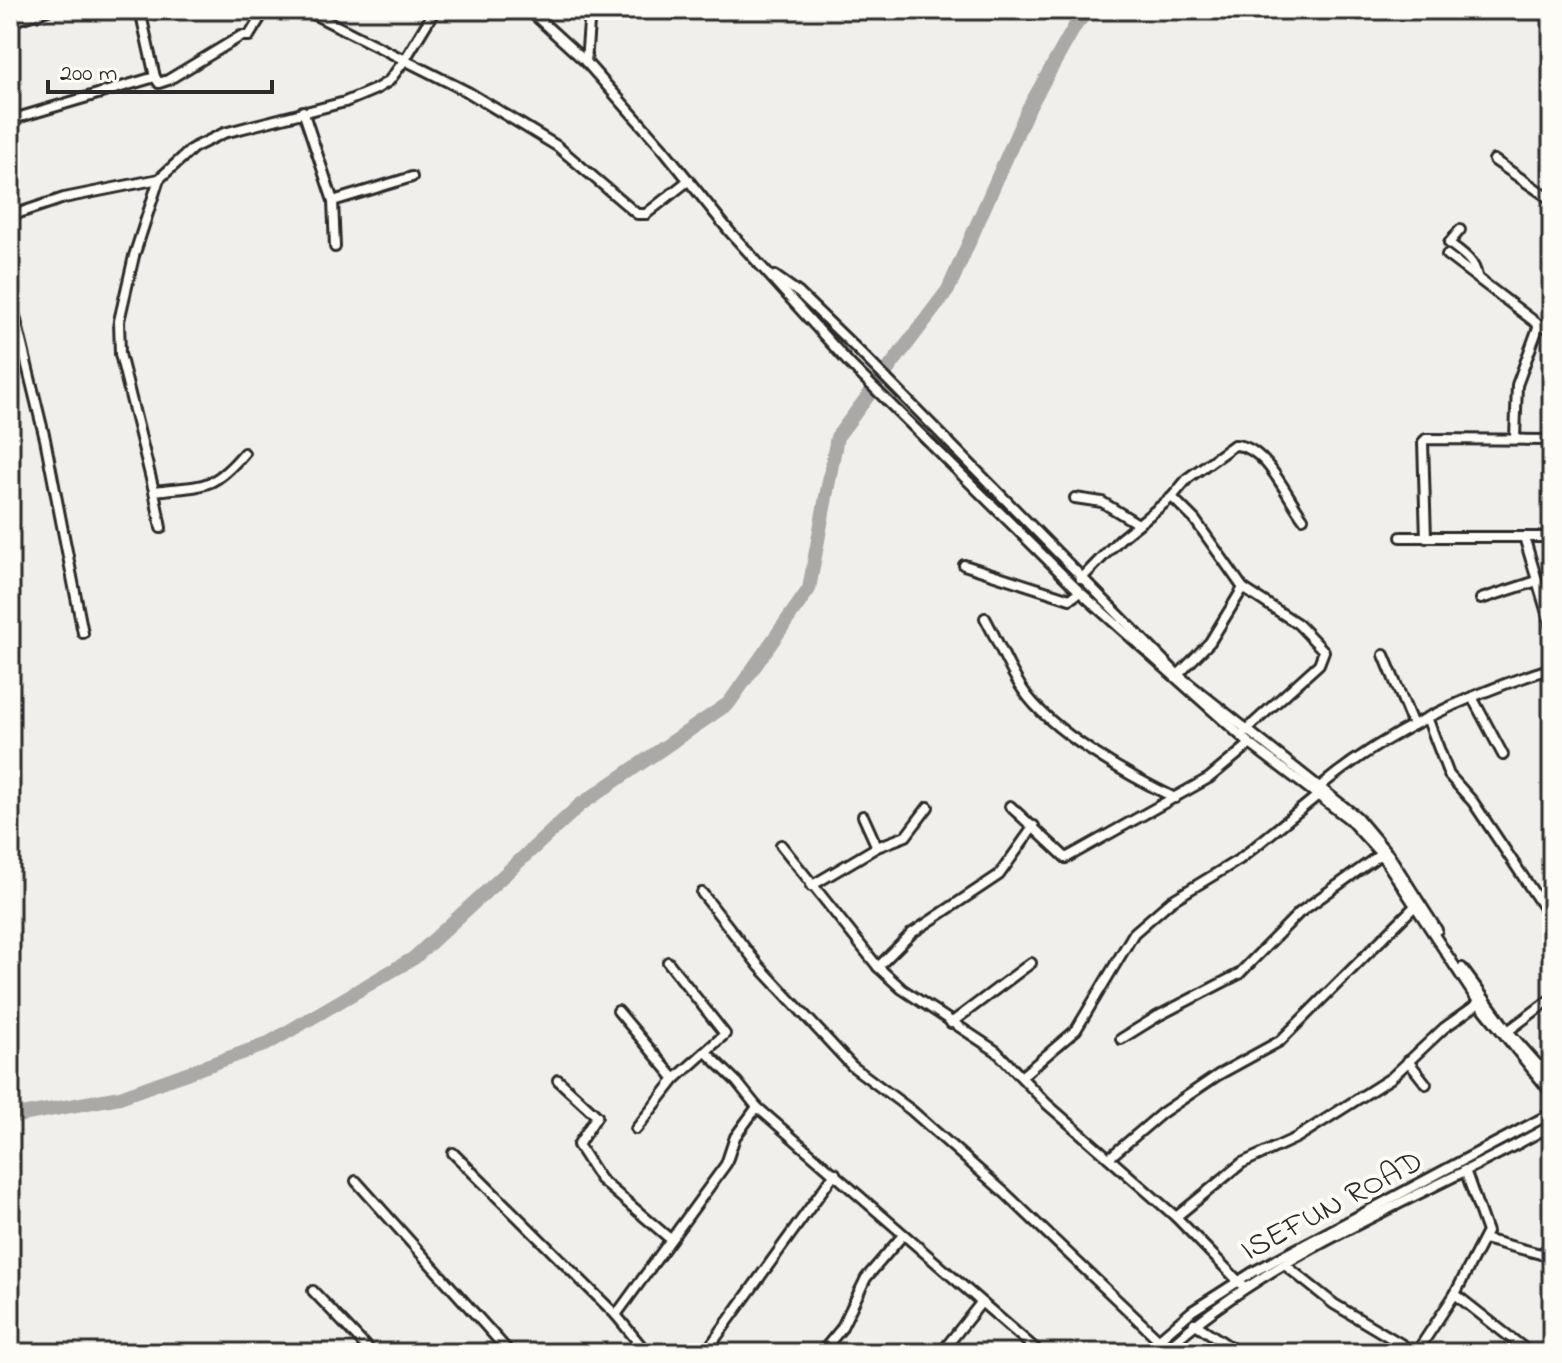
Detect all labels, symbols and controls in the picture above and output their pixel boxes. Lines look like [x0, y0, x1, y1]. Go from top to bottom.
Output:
scale bar [48, 44, 272, 94]
text: 200 m [60, 57, 117, 92]
street label: ISEFUN ROAD [1233, 1139, 1432, 1275]

